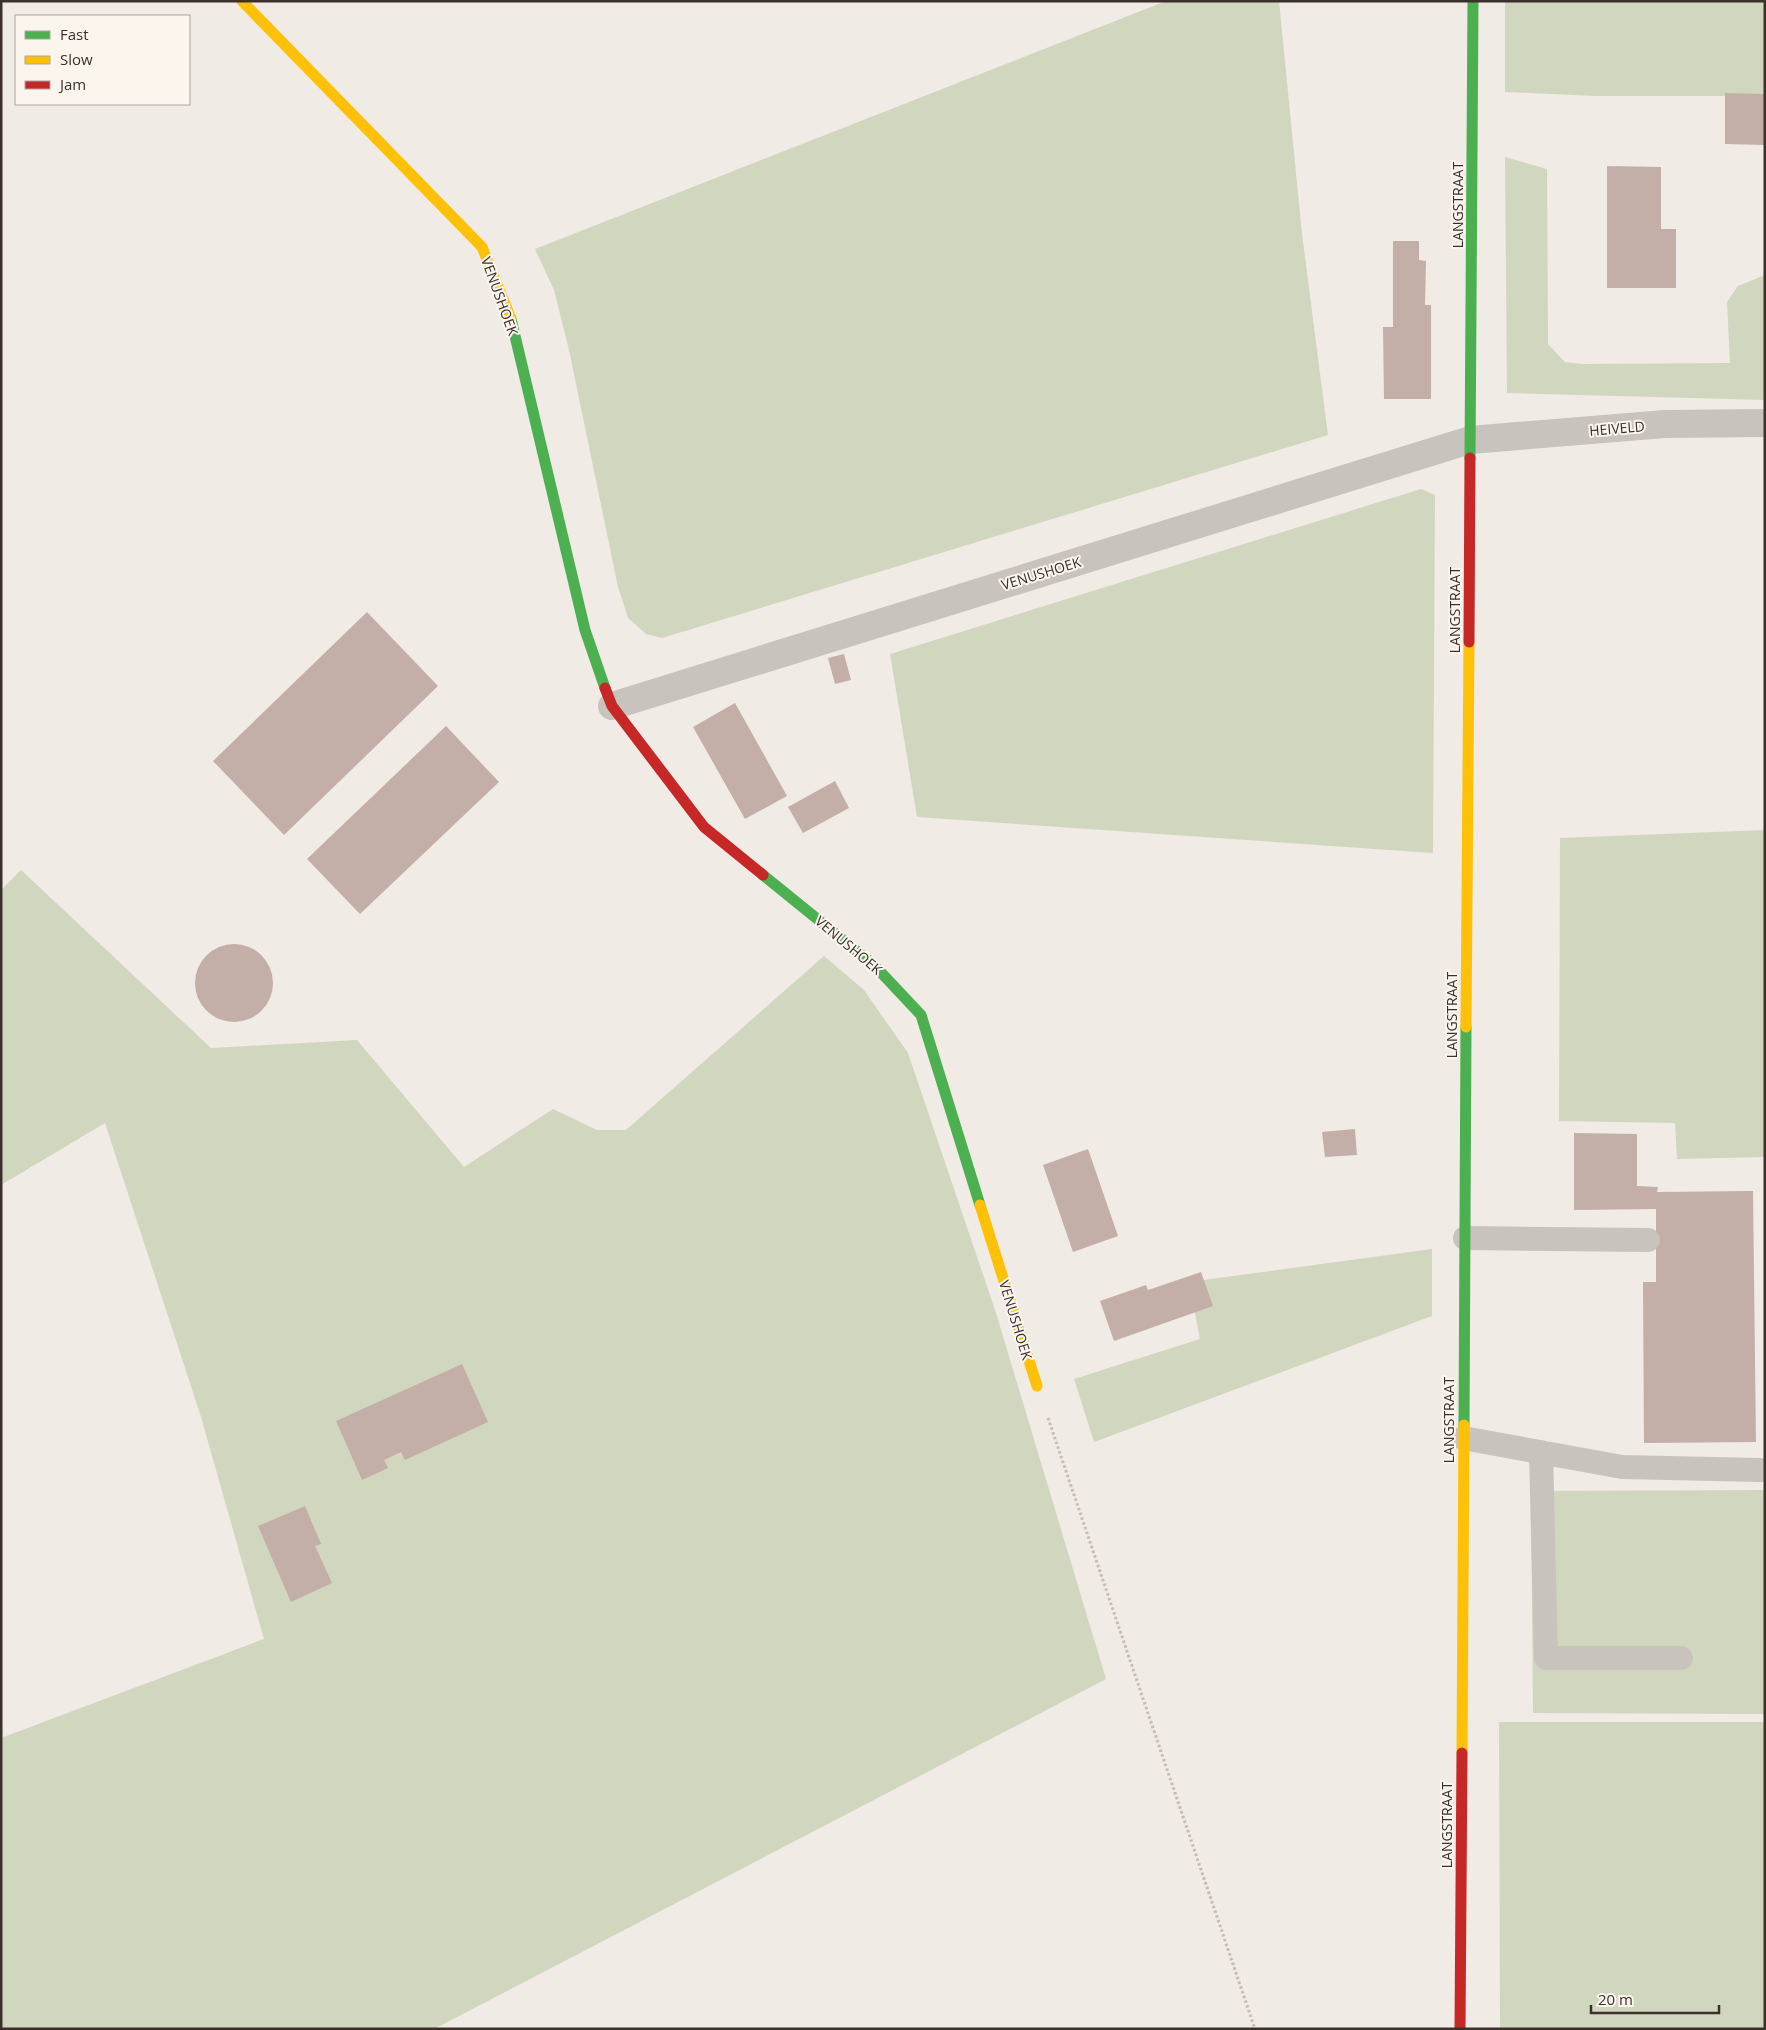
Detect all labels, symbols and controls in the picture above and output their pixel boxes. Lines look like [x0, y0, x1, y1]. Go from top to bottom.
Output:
legend [15, 15, 190, 105]
text: Fast [60, 24, 89, 44]
text: Slow [60, 49, 93, 69]
text: Jam [58, 74, 86, 94]
street label: LANGSTRAAT [1448, 162, 1467, 248]
street label: VENUSHOEK [477, 254, 523, 338]
street label: HEIVELD [1588, 416, 1646, 440]
street label: VENUSHOEK [999, 552, 1083, 594]
street label: LANGSTRAAT [1445, 567, 1464, 653]
street label: VENUSHOEK [811, 911, 887, 979]
street label: LANGSTRAAT [1442, 972, 1461, 1058]
street label: VENUSHOEK [995, 1278, 1037, 1362]
street label: LANGSTRAAT [1439, 1377, 1458, 1463]
street label: LANGSTRAAT [1437, 1782, 1456, 1868]
scale bar [1591, 1982, 1718, 2014]
text: 20 m [1598, 1989, 1633, 2009]

